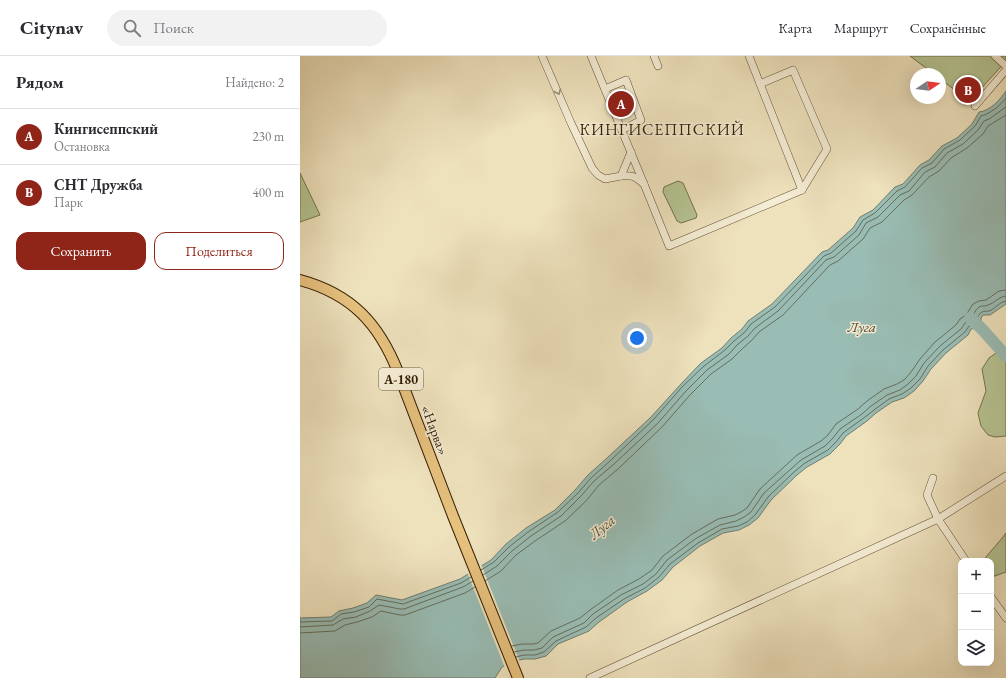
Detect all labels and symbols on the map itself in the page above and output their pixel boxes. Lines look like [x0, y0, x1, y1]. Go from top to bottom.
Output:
north arrow [910, 68, 946, 104]
pin: B [955, 75, 981, 105]
one-way arrow [553, 87, 561, 95]
pin: A [608, 89, 634, 119]
district label: КИНГИСЕППСКИЙ [579, 119, 745, 140]
water label: Луга [847, 317, 876, 336]
your location [627, 328, 647, 348]
road number: А-180 [379, 368, 423, 390]
street label: «Нарва» [417, 402, 453, 458]
water label: Луга [584, 510, 619, 544]

